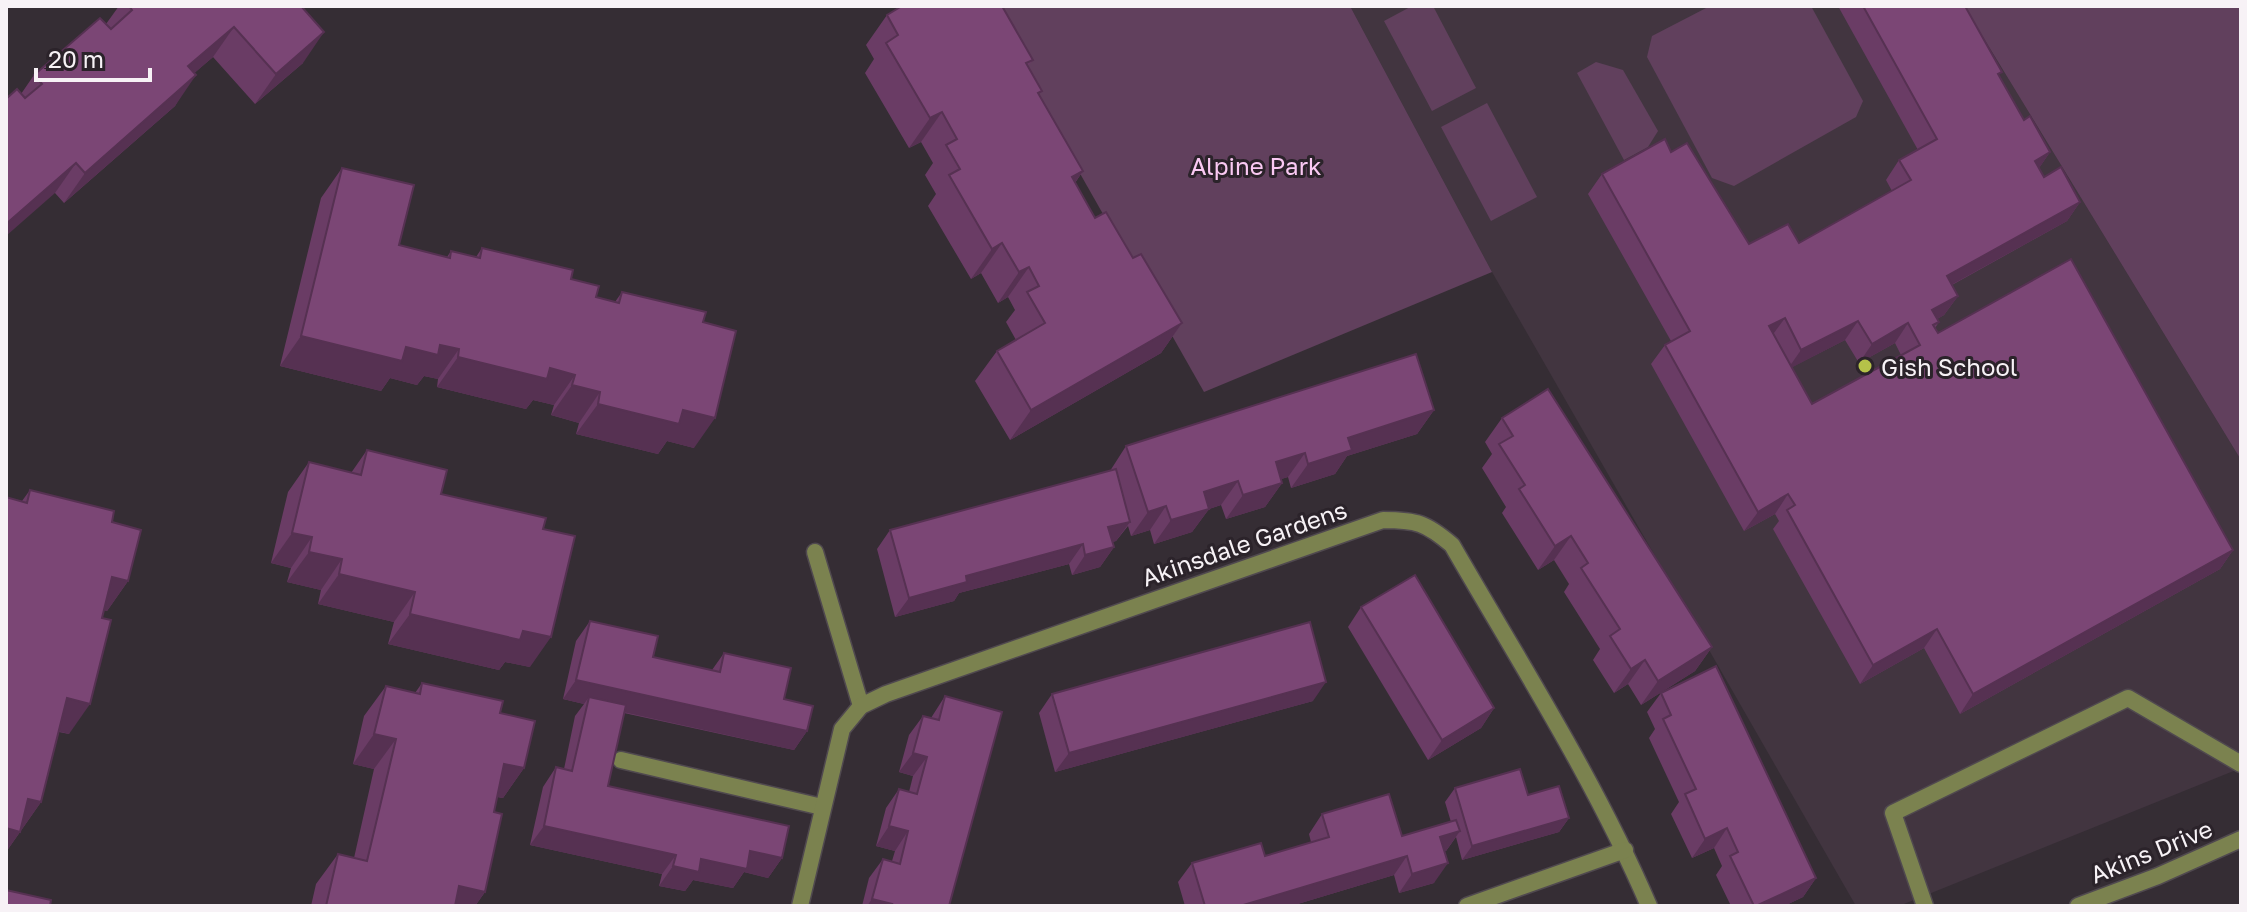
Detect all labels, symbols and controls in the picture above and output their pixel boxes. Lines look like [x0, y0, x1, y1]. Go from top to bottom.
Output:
scale bar [36, 32, 150, 82]
text: 20 m [48, 44, 104, 73]
park label: Alpine Park [1190, 151, 1322, 180]
place label: Gish School [1881, 352, 2018, 381]
marker: Gish School [1856, 357, 1874, 375]
street label: Akinsdale Gardens [1138, 494, 1350, 592]
street label: Akins Drive [2086, 813, 2216, 889]

